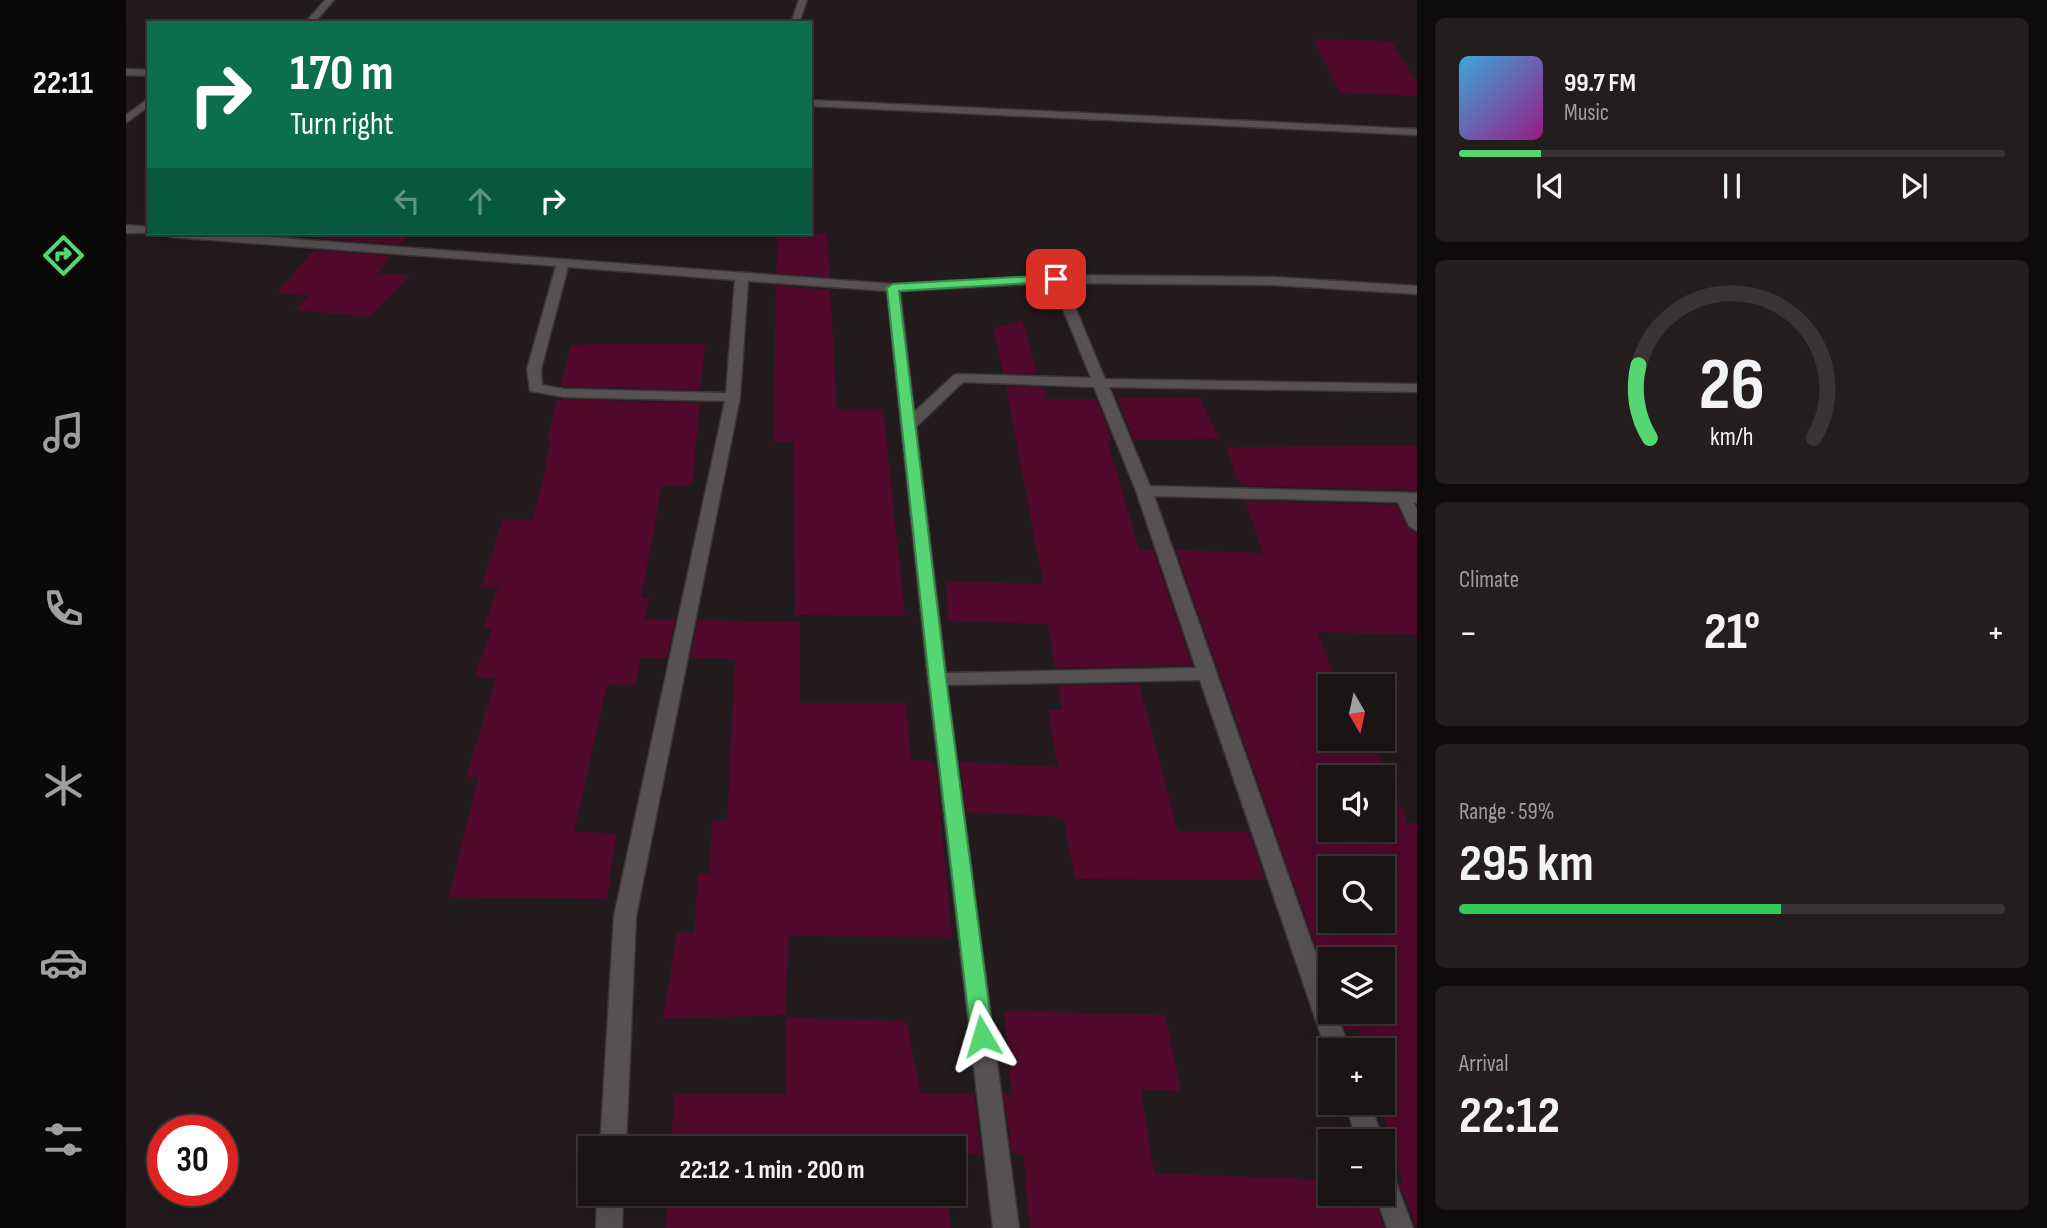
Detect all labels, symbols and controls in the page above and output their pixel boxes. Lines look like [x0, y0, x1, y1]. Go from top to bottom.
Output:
text: 170 m [290, 45, 394, 104]
icon: right [175, 49, 266, 140]
text: 22:11 [33, 64, 93, 103]
text: 99.7 FM [1564, 68, 1636, 99]
text: Music [1564, 99, 1609, 127]
text: Turn right [290, 105, 394, 144]
icon: previous [1531, 167, 1569, 205]
icon: pause [1713, 167, 1751, 205]
icon: next [1895, 167, 1933, 205]
icon: left [388, 182, 426, 220]
icon: ahead [461, 182, 499, 220]
icon: right [534, 182, 572, 220]
icon: directions [39, 231, 88, 280]
pin [1026, 249, 1086, 309]
icon: arrive [1037, 260, 1075, 298]
text: 26 [1699, 342, 1765, 430]
icon: music [39, 408, 88, 457]
text: km/h [1710, 422, 1754, 453]
text: Climate [1459, 566, 1519, 594]
icon: phone [39, 584, 88, 633]
text: 21° [1704, 601, 1760, 664]
text: − [1459, 611, 1478, 656]
text: + [1986, 611, 2005, 656]
north arrow [1318, 674, 1395, 751]
map controls [1318, 674, 1395, 1206]
icon: climate [39, 761, 88, 810]
button: sound [1318, 765, 1395, 842]
text: Range · 59% [1459, 798, 1554, 826]
text: 295 km [1459, 833, 1594, 896]
button: search [1318, 856, 1395, 933]
icon: car [39, 938, 88, 987]
button: layers [1318, 947, 1395, 1024]
position arrow [945, 999, 1019, 1073]
button: + [1318, 1038, 1395, 1115]
text: Arrival [1459, 1050, 1508, 1078]
text: 22:12 [1459, 1085, 1560, 1148]
icon: filters [39, 1115, 88, 1164]
speed limit sign: 30 [147, 1115, 238, 1206]
button: − [1318, 1129, 1395, 1206]
text: 22:12 · 1 min · 200 m [680, 1155, 864, 1186]

